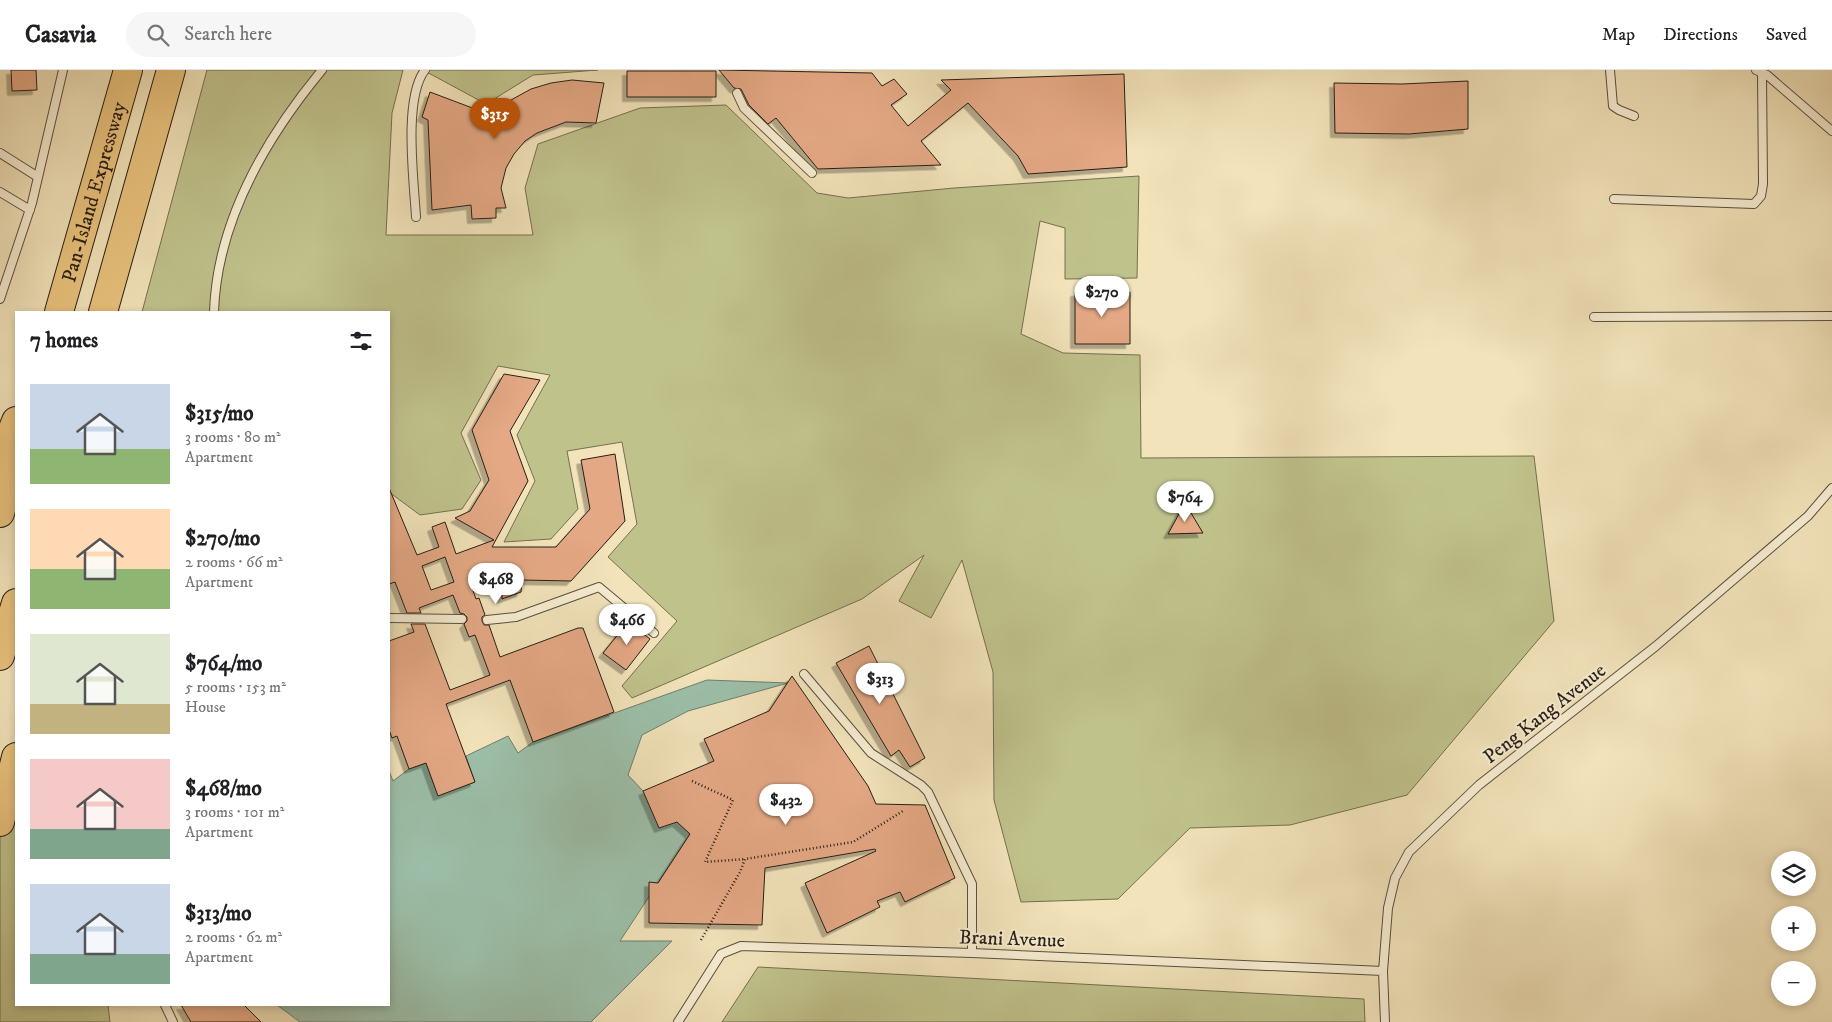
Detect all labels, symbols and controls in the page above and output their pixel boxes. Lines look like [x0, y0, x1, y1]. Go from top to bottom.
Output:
search box [126, 12, 476, 57]
text: Casavia [25, 20, 96, 50]
icon: search [144, 21, 172, 49]
text: Search here [184, 23, 272, 46]
text: Map [1602, 24, 1635, 46]
text: Directions [1663, 24, 1738, 46]
text: Saved [1766, 24, 1807, 46]
pin: $315 [465, 98, 525, 140]
street label: Pan-Island Expressway [57, 99, 132, 285]
text: $315 [481, 104, 509, 124]
pin: $270 [1072, 276, 1132, 318]
text: $270 [1085, 282, 1119, 302]
icon: filters [347, 327, 375, 355]
text: 7 homes [30, 328, 98, 354]
text: $315/mo [185, 401, 254, 427]
icon: home [70, 404, 130, 464]
text: 3 rooms · 80 m² [185, 427, 281, 447]
text: Apartment [185, 447, 253, 467]
pin: $764 [1155, 480, 1215, 523]
text: $764 [1168, 487, 1202, 507]
text: $270/mo [185, 526, 260, 552]
icon: home [70, 529, 130, 589]
text: 2 rooms · 66 m² [185, 552, 283, 572]
pin: $468 [466, 562, 526, 605]
text: $468 [479, 569, 513, 589]
text: Apartment [185, 572, 253, 592]
pin: $466 [597, 604, 657, 646]
text: $466 [610, 610, 644, 630]
text: $764/mo [185, 651, 262, 677]
icon: home [70, 654, 130, 714]
street label: Peng Kang Avenue [1479, 659, 1611, 770]
pin: $313 [850, 662, 910, 705]
text: $313 [867, 669, 893, 689]
text: 5 rooms · 153 m² [185, 677, 286, 697]
text: House [185, 697, 226, 717]
text: $468/mo [185, 776, 262, 802]
icon: home [70, 779, 130, 839]
pin: $432 [756, 784, 816, 826]
text: $432 [770, 790, 802, 810]
text: 3 rooms · 101 m² [185, 802, 284, 822]
text: Apartment [185, 822, 253, 842]
map controls [1771, 851, 1816, 1006]
button: layers [1771, 851, 1816, 896]
text: $313/mo [185, 901, 251, 927]
icon: home [70, 904, 130, 964]
button: + [1771, 906, 1816, 951]
street label: Brani Avenue [959, 925, 1065, 954]
text: 2 rooms · 62 m² [185, 927, 282, 947]
text: Apartment [185, 947, 253, 967]
button: − [1771, 961, 1816, 1006]

